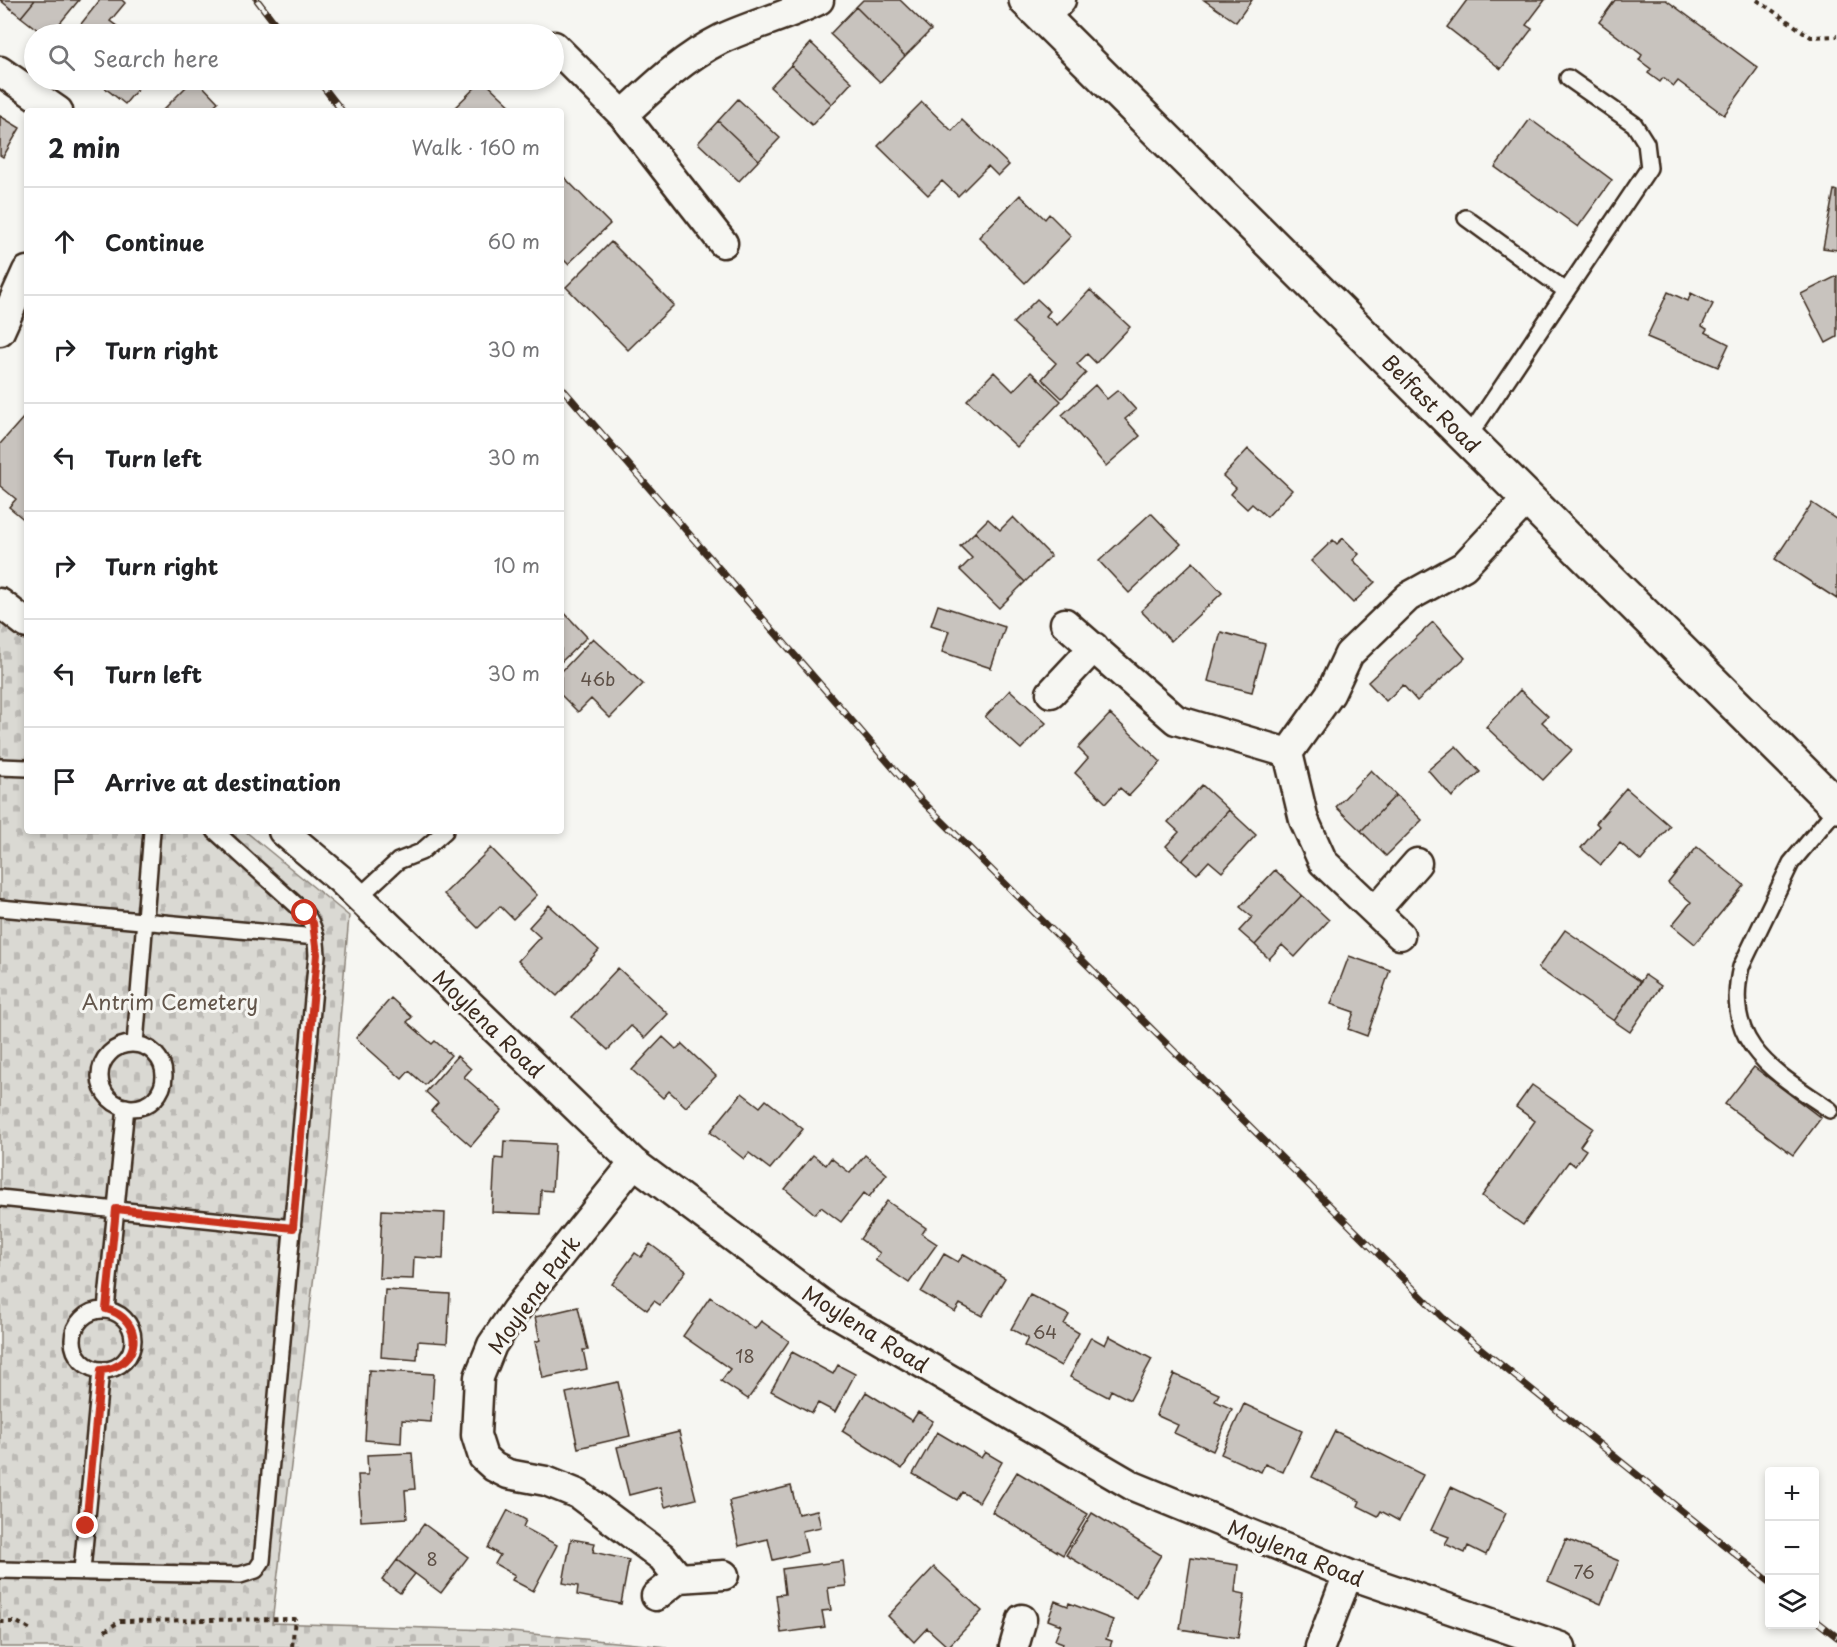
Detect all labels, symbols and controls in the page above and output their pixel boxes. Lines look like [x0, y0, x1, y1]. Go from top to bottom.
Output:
search box [24, 24, 564, 90]
icon: search [45, 41, 78, 74]
text: Search here [93, 41, 219, 74]
text: 2 min [48, 128, 121, 167]
text: Walk · 160 m [412, 132, 540, 162]
icon: ahead [48, 225, 81, 258]
text: Continue [105, 225, 204, 258]
text: 60 m [488, 226, 540, 256]
icon: right [48, 333, 81, 366]
text: Turn right [105, 333, 218, 366]
text: 30 m [487, 334, 540, 364]
street label: Belfast Road [1375, 346, 1489, 460]
icon: left [48, 441, 81, 474]
text: Turn left [105, 441, 202, 474]
text: 30 m [487, 442, 540, 472]
icon: right [48, 549, 81, 582]
text: Turn right [105, 549, 218, 582]
text: 10 m [493, 550, 540, 580]
icon: left [48, 657, 81, 690]
text: Turn left [105, 657, 202, 690]
text: 30 m [487, 658, 540, 688]
house number: 46b [581, 665, 615, 692]
icon: arrive [48, 765, 81, 798]
text: Arrive at destination [105, 765, 341, 798]
route start [291, 899, 317, 925]
street label: Moylena Road [426, 961, 552, 1085]
park label: Antrim Cemetery [82, 985, 258, 1017]
street label: Moylena Park [479, 1228, 587, 1360]
street label: Moylena Road [796, 1276, 936, 1380]
house number: 64 [1033, 1318, 1057, 1345]
house number: 18 [735, 1342, 755, 1369]
map controls [1765, 1467, 1819, 1629]
button: + [1765, 1467, 1819, 1521]
street label: Moylena Road [1223, 1510, 1369, 1594]
route end [72, 1512, 98, 1538]
button: − [1765, 1521, 1819, 1575]
house number: 8 [426, 1545, 438, 1572]
house number: 76 [1573, 1558, 1595, 1585]
button: layers [1765, 1575, 1819, 1629]

